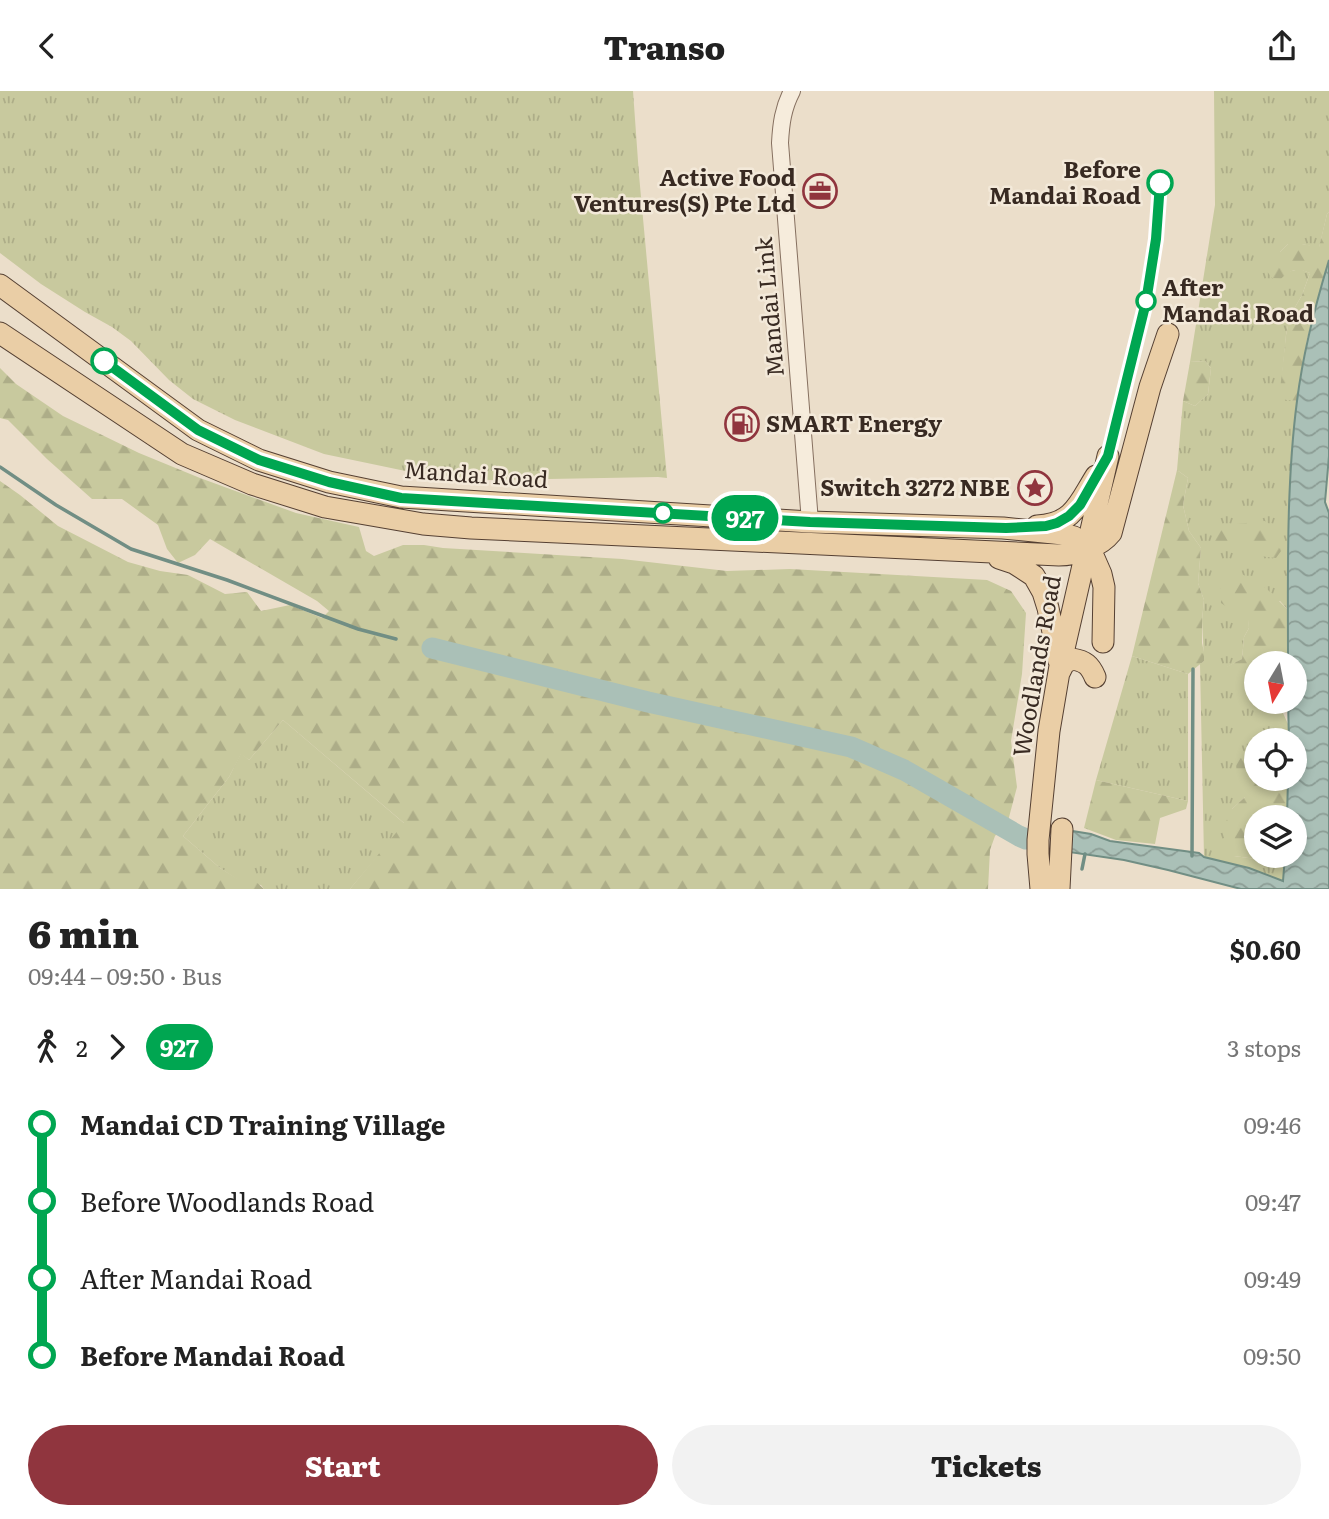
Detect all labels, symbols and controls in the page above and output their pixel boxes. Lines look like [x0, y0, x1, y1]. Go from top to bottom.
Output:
text: Transo [604, 22, 725, 70]
icon: back [28, 27, 66, 65]
icon: share [1263, 27, 1301, 65]
place label: Before Mandai Road [989, 151, 1141, 211]
place label: Active Food Ventures(S) Pte Ltd [574, 159, 796, 219]
marker: Before Mandai Road [1147, 170, 1173, 196]
office icon: Active Food Ventures(S) Pte Ltd [801, 172, 839, 210]
street label: Mandai Link [745, 235, 791, 378]
place label: After Mandai Road [1162, 269, 1314, 329]
marker: After Mandai Road [1136, 291, 1156, 311]
unlabelled marker [91, 348, 117, 374]
fuel station icon: SMART Energy [723, 405, 761, 443]
place label: SMART Energy [766, 405, 942, 439]
street label: Mandai Road [403, 451, 549, 495]
place label: Switch 3272 NBE [820, 469, 1010, 503]
place icon: Switch 3272 NBE [1016, 469, 1054, 507]
line badge: 927 [705, 495, 785, 541]
text: 927 [725, 500, 765, 535]
unlabelled marker [653, 503, 673, 523]
street label: Woodlands Road [1002, 572, 1068, 759]
north arrow [1244, 651, 1307, 714]
map controls [1244, 651, 1307, 868]
button: locate [1244, 728, 1307, 791]
button: layers [1244, 805, 1307, 868]
text: 6 min [28, 903, 139, 960]
text: $0.60 [1230, 929, 1301, 968]
text: 09:44 – 09:50 · Bus [28, 958, 222, 992]
icon: walk [28, 1028, 66, 1066]
icon: forward [98, 1028, 136, 1066]
text: 927 [160, 1029, 199, 1064]
text: 2 [76, 1030, 88, 1064]
text: 3 stops [1227, 1030, 1301, 1064]
text: Mandai CD Training Village [80, 1104, 446, 1143]
text: 09:46 [1243, 1107, 1301, 1141]
text: Before Woodlands Road [80, 1181, 374, 1220]
text: 09:47 [1245, 1184, 1301, 1218]
text: After Mandai Road [80, 1258, 312, 1297]
text: 09:49 [1244, 1261, 1301, 1295]
text: Before Mandai Road [80, 1335, 345, 1374]
text: 09:50 [1243, 1338, 1301, 1372]
button: Start [28, 1425, 658, 1505]
button: Tickets [672, 1425, 1301, 1505]

